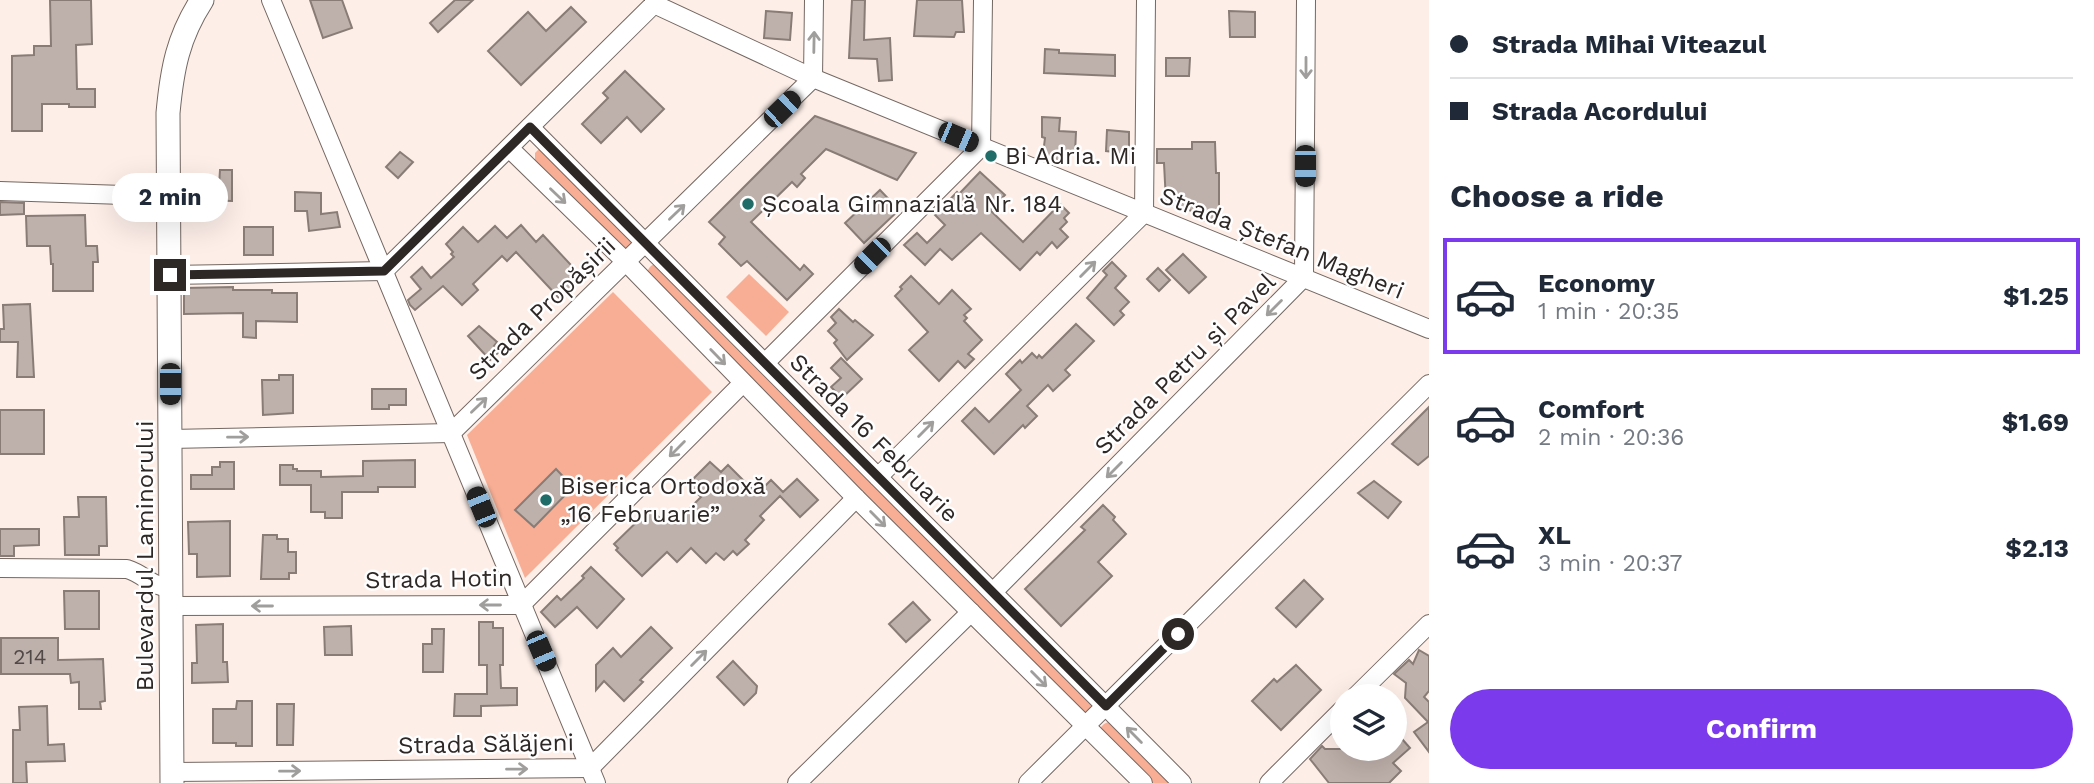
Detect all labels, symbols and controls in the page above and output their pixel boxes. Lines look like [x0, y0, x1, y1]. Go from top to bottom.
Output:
text: Strada Mihai Viteazul [1492, 29, 1766, 59]
one-way arrow [807, 31, 821, 54]
one-way arrow [1299, 56, 1313, 79]
car [760, 87, 805, 131]
text: Strada Acordului [1492, 96, 1707, 126]
car [935, 119, 982, 155]
place label: Bi Adria. Mi [1005, 142, 1136, 170]
car [1295, 145, 1316, 187]
marker: Bi Adria. Mi [983, 148, 999, 164]
callout: 2 min [112, 174, 228, 222]
text: Choose a ride [1450, 177, 1664, 215]
street label: Strada Ștefan Magheri [1156, 181, 1408, 305]
text: 2 min [139, 184, 201, 211]
one-way arrow [549, 187, 566, 204]
place label: Școala Gimnazială Nr. 184 [762, 190, 1062, 218]
marker: Școala Gimnazială Nr. 184 [740, 196, 756, 212]
one-way arrow [668, 204, 685, 221]
street label: Strada Propășirii [463, 232, 621, 386]
car [850, 234, 895, 278]
route end [154, 259, 186, 291]
one-way arrow [1079, 260, 1096, 277]
icon: car [1454, 265, 1517, 328]
street label: Strada Petru și Pavel [1089, 267, 1282, 460]
text: Economy [1538, 268, 1655, 298]
text: $1.25 [2003, 281, 2069, 311]
text: 1 min · 20:35 [1538, 298, 1679, 325]
one-way arrow [1266, 299, 1283, 316]
street label: Strada 16 Februarie [784, 348, 964, 528]
one-way arrow [709, 349, 726, 366]
car [160, 363, 181, 405]
icon: car [1454, 391, 1517, 454]
text: Comfort [1538, 394, 1644, 424]
one-way arrow [470, 397, 487, 414]
text: $1.69 [2002, 407, 2069, 437]
street label: Bulevardul Laminorului [131, 421, 159, 691]
one-way arrow [918, 421, 935, 438]
text: 2 min · 20:36 [1538, 424, 1684, 451]
one-way arrow [227, 430, 250, 444]
one-way arrow [669, 440, 686, 457]
one-way arrow [1106, 461, 1123, 478]
place label: Biserica Ortodoxă „16 Februarie” [560, 472, 766, 528]
car [464, 484, 499, 530]
marker: Biserica Ortodoxă „16 Februarie” [538, 492, 554, 508]
one-way arrow [869, 511, 886, 528]
icon: car [1454, 517, 1517, 580]
text: XL [1538, 520, 1571, 550]
text: $2.13 [2005, 533, 2069, 563]
text: 3 min · 20:37 [1538, 550, 1682, 577]
street label: Strada Hotin [365, 564, 513, 594]
one-way arrow [479, 598, 502, 612]
one-way arrow [251, 599, 274, 613]
route start [1162, 618, 1194, 650]
car [524, 628, 559, 674]
house number: 214 [13, 644, 47, 669]
one-way arrow [690, 649, 707, 666]
one-way arrow [1031, 671, 1048, 688]
map controls [1330, 684, 1407, 761]
button: layers [1330, 684, 1407, 761]
button: Confirm [1450, 689, 2073, 769]
one-way arrow [1126, 726, 1143, 743]
street label: Strada Sălăjeni [398, 728, 574, 760]
one-way arrow [505, 762, 528, 775]
one-way arrow [278, 764, 301, 777]

